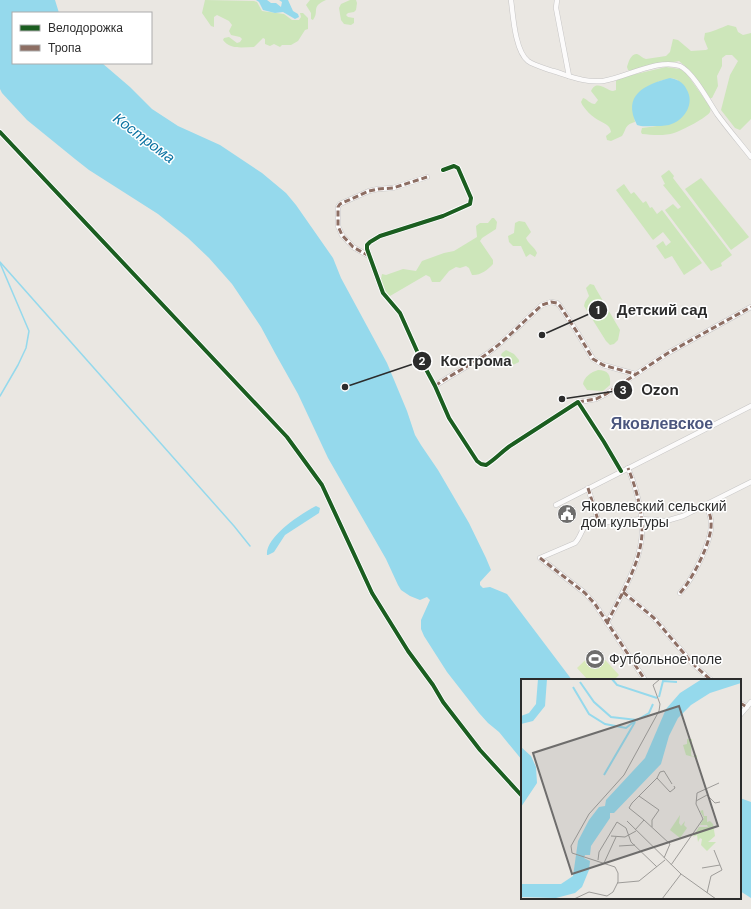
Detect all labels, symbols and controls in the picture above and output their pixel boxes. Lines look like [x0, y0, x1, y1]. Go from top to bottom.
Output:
legend [12, 12, 152, 64]
text: Велодорожка [48, 20, 123, 36]
text: Тропа [48, 40, 82, 56]
water label: Кострома [109, 108, 179, 168]
callout: Детский сад [588, 296, 715, 323]
text: Детский сад [617, 300, 708, 320]
text: 1 [596, 302, 600, 318]
callout: Кострома [412, 347, 520, 374]
text: Кострома [440, 351, 512, 371]
text: 2 [419, 353, 426, 369]
callout: Ozon [613, 377, 687, 404]
text: Ozon [641, 380, 679, 400]
text: 3 [619, 382, 627, 398]
district label: Яковлевское [611, 413, 713, 434]
place label: Яковлевский сельский дом культуры [581, 497, 727, 531]
public building icon: Яковлевский сельский дом культуры [556, 503, 578, 525]
sports icon: Футбольное поле [584, 648, 606, 670]
place label: Футбольное поле [609, 650, 722, 668]
inset map [521, 679, 741, 899]

